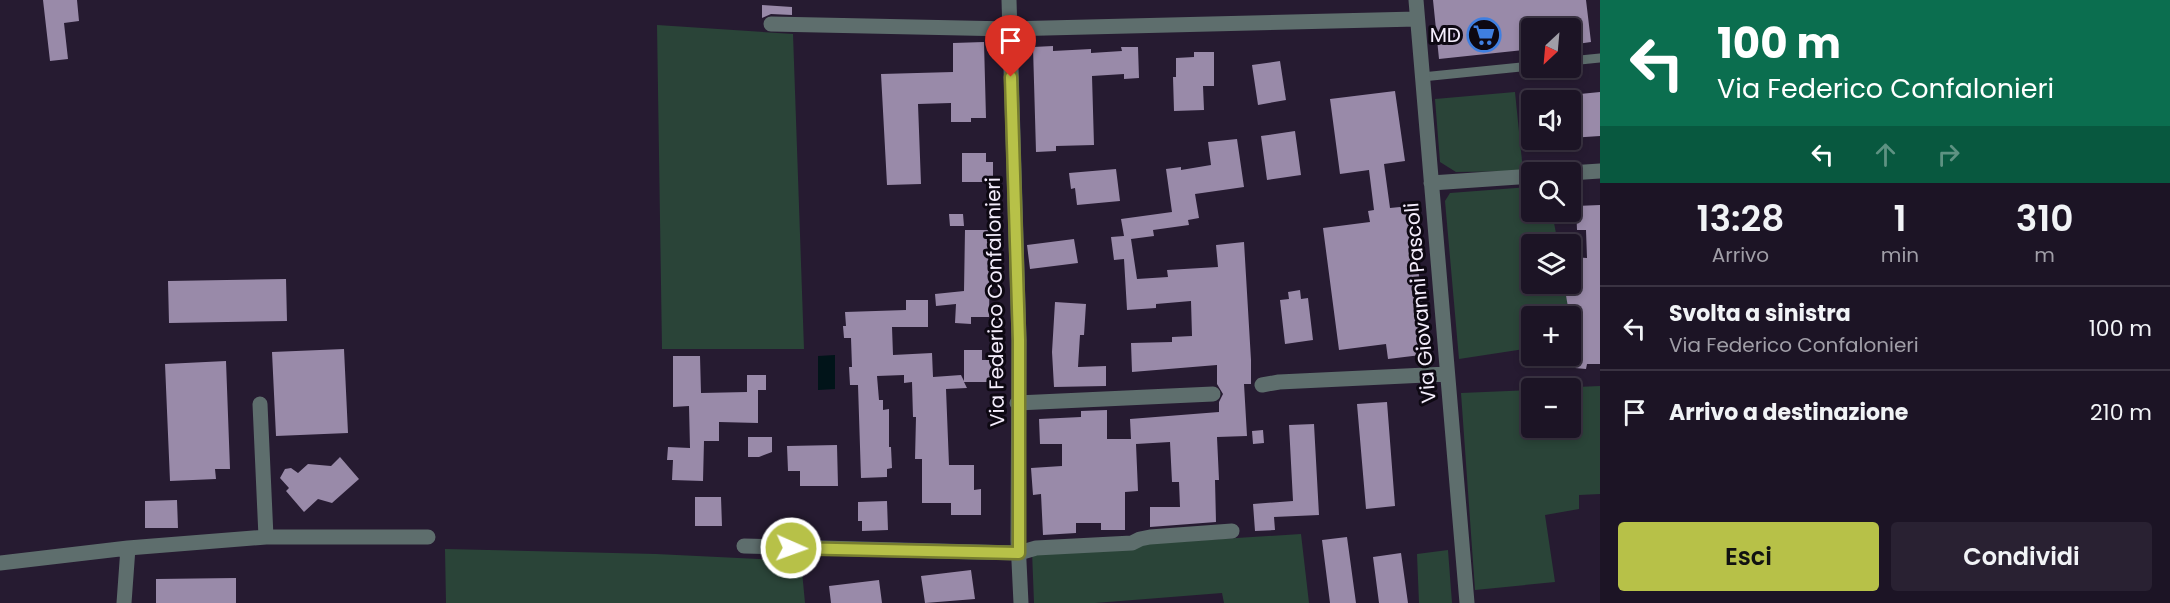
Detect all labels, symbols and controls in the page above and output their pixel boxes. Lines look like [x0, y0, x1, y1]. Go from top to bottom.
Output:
text: 100 m [1717, 14, 1841, 73]
pin [985, 15, 1036, 77]
supermarket icon: MD [1466, 17, 1502, 53]
north arrow [1521, 18, 1581, 78]
map controls [1521, 18, 1581, 438]
place label: MD [1430, 21, 1461, 49]
icon: arrive [994, 24, 1027, 57]
icon: left [1618, 24, 1696, 102]
text: Via Federico Confalonieri [1717, 70, 2054, 107]
button: sound [1521, 90, 1581, 150]
icon: left [1806, 138, 1839, 171]
icon: ahead [1869, 138, 1902, 171]
icon: right [1932, 138, 1965, 171]
button: search [1521, 162, 1581, 222]
street label: Via Federico Confalonieri [979, 177, 1011, 427]
text: 13:28 [1696, 193, 1784, 244]
text: 1 [1893, 193, 1907, 244]
text: 310 [2016, 193, 2073, 244]
street label: Via Giovanni Pascoli [1397, 201, 1443, 405]
button: layers [1521, 234, 1581, 294]
text: Arrivo [1712, 241, 1769, 269]
text: min [1881, 241, 1919, 269]
text: m [2034, 241, 2055, 269]
text: Svolta a sinistra [1669, 298, 1851, 329]
button: + [1521, 306, 1581, 366]
icon: left [1618, 312, 1651, 345]
text: 100 m [2089, 313, 2152, 344]
text: Via Federico Confalonieri [1669, 331, 1919, 359]
button: − [1521, 378, 1581, 438]
icon: arrive [1618, 396, 1651, 429]
text: Arrivo a destinazione [1669, 397, 1908, 428]
text: 210 m [2090, 397, 2152, 428]
position arrow [759, 516, 823, 580]
button: Esci [1618, 522, 1879, 591]
button: Condividi [1891, 522, 2152, 591]

